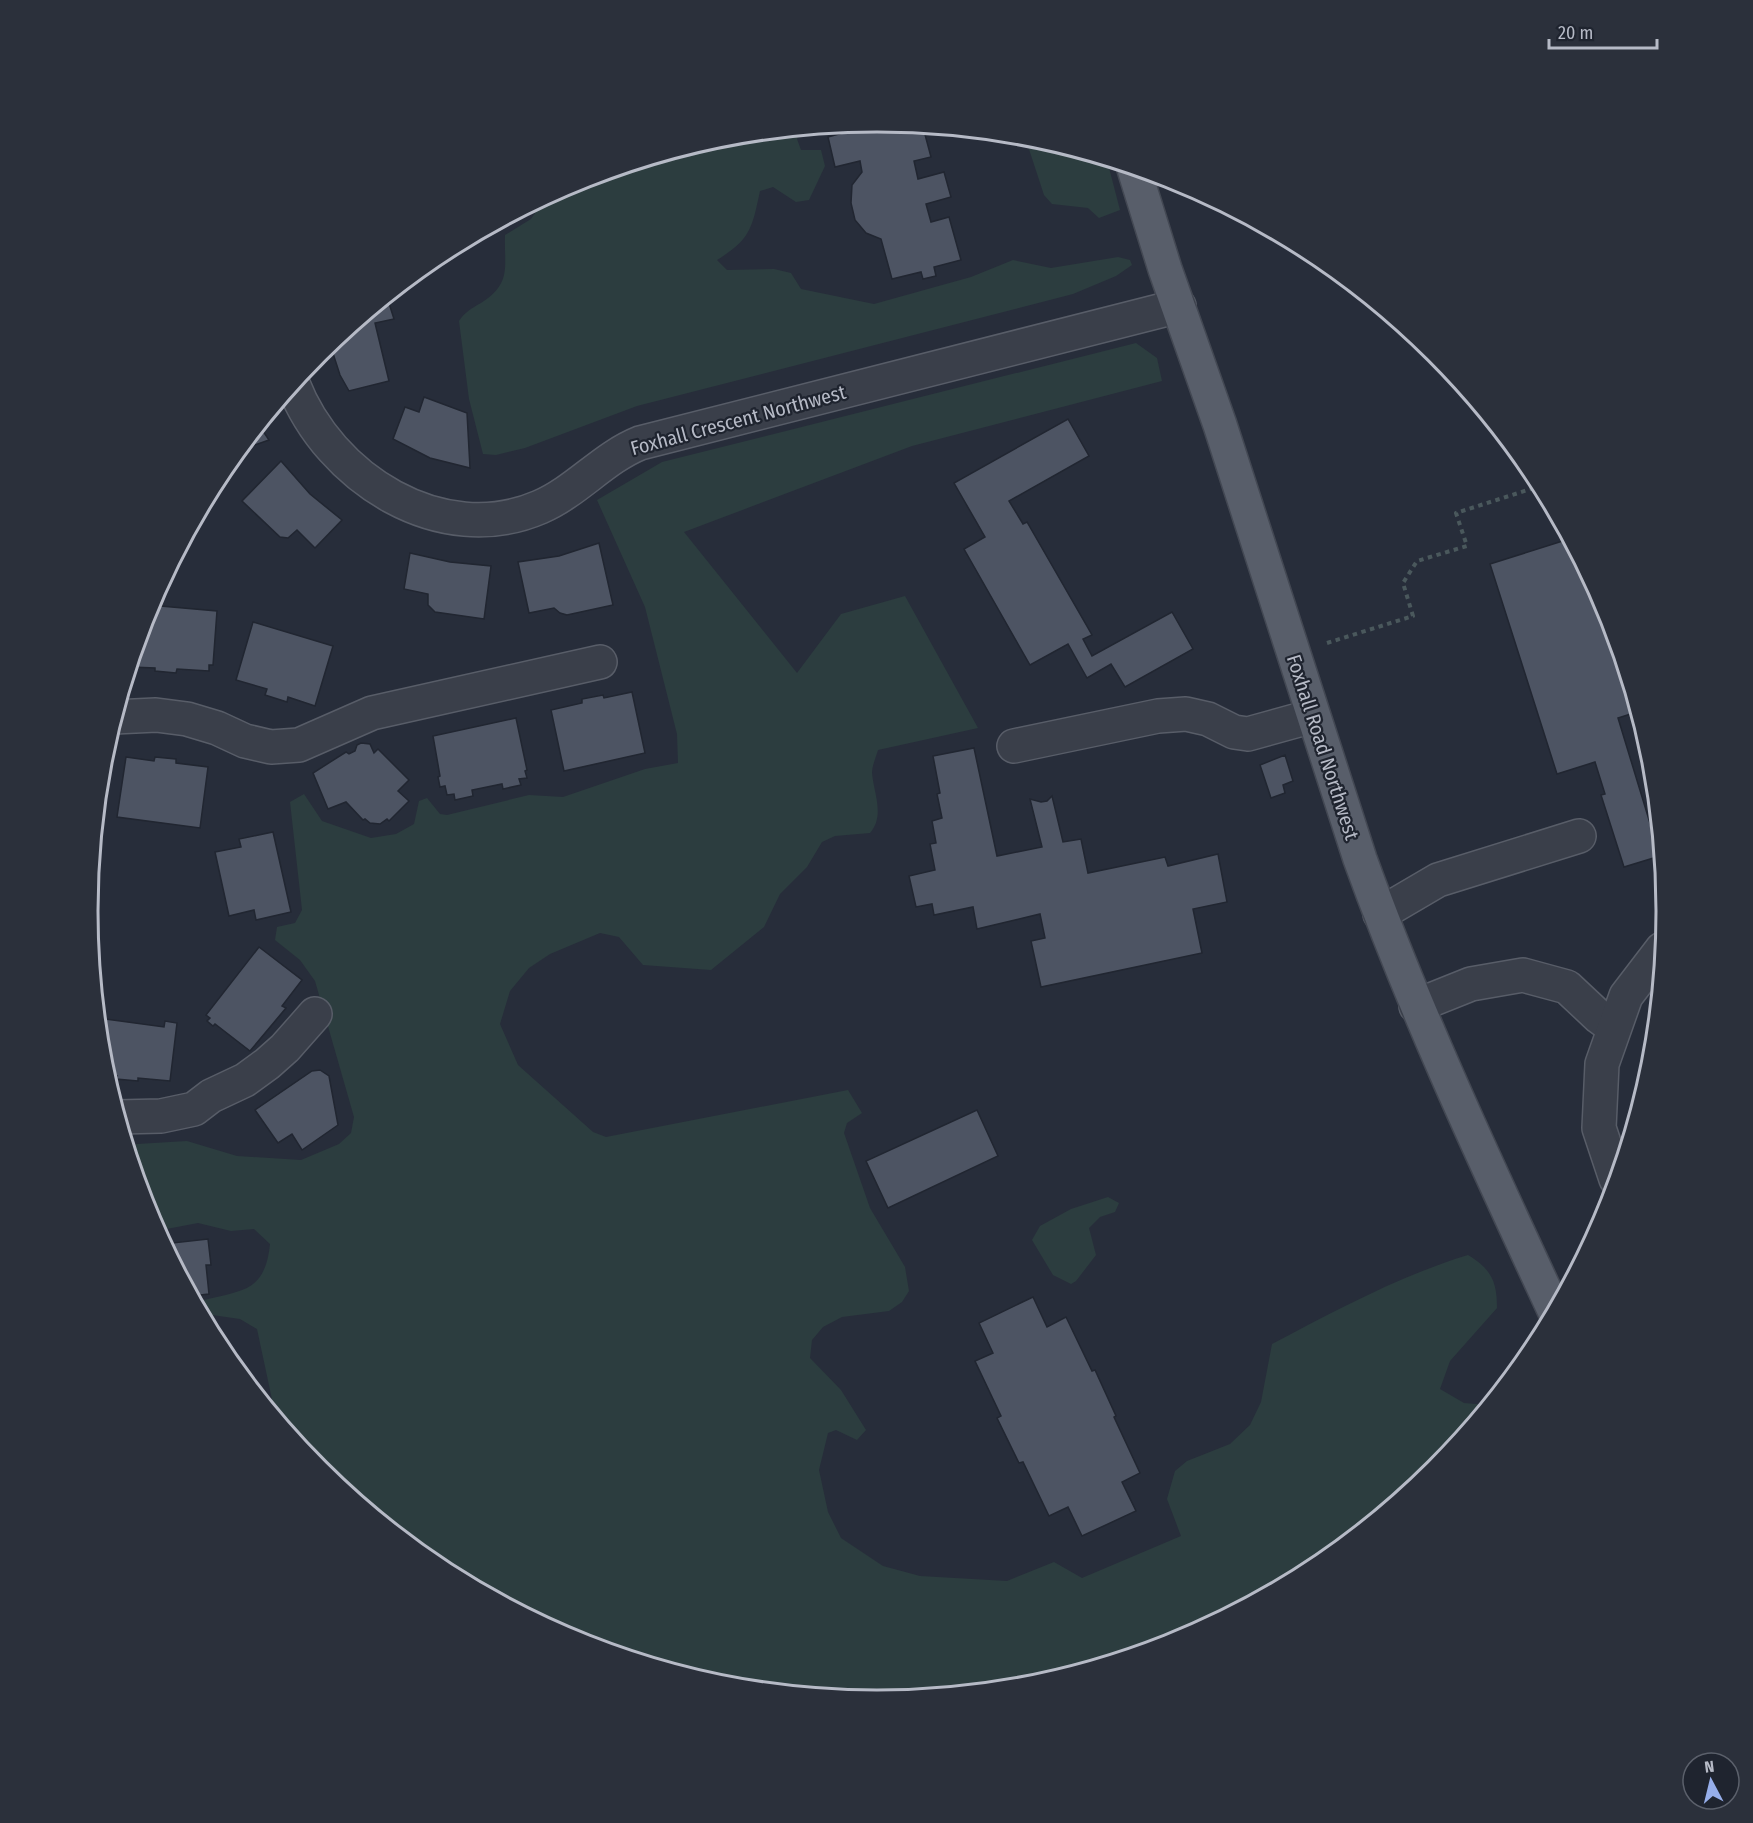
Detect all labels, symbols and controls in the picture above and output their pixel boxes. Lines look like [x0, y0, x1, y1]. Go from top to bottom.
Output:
scale bar [1549, 12, 1657, 50]
text: 20 m [1558, 22, 1593, 44]
street label: Foxhall Crescent Northwest [628, 380, 849, 460]
street label: Foxhall Road Northwest [1282, 651, 1364, 843]
north arrow [1681, 1751, 1741, 1811]
text: N [1703, 1757, 1715, 1777]

